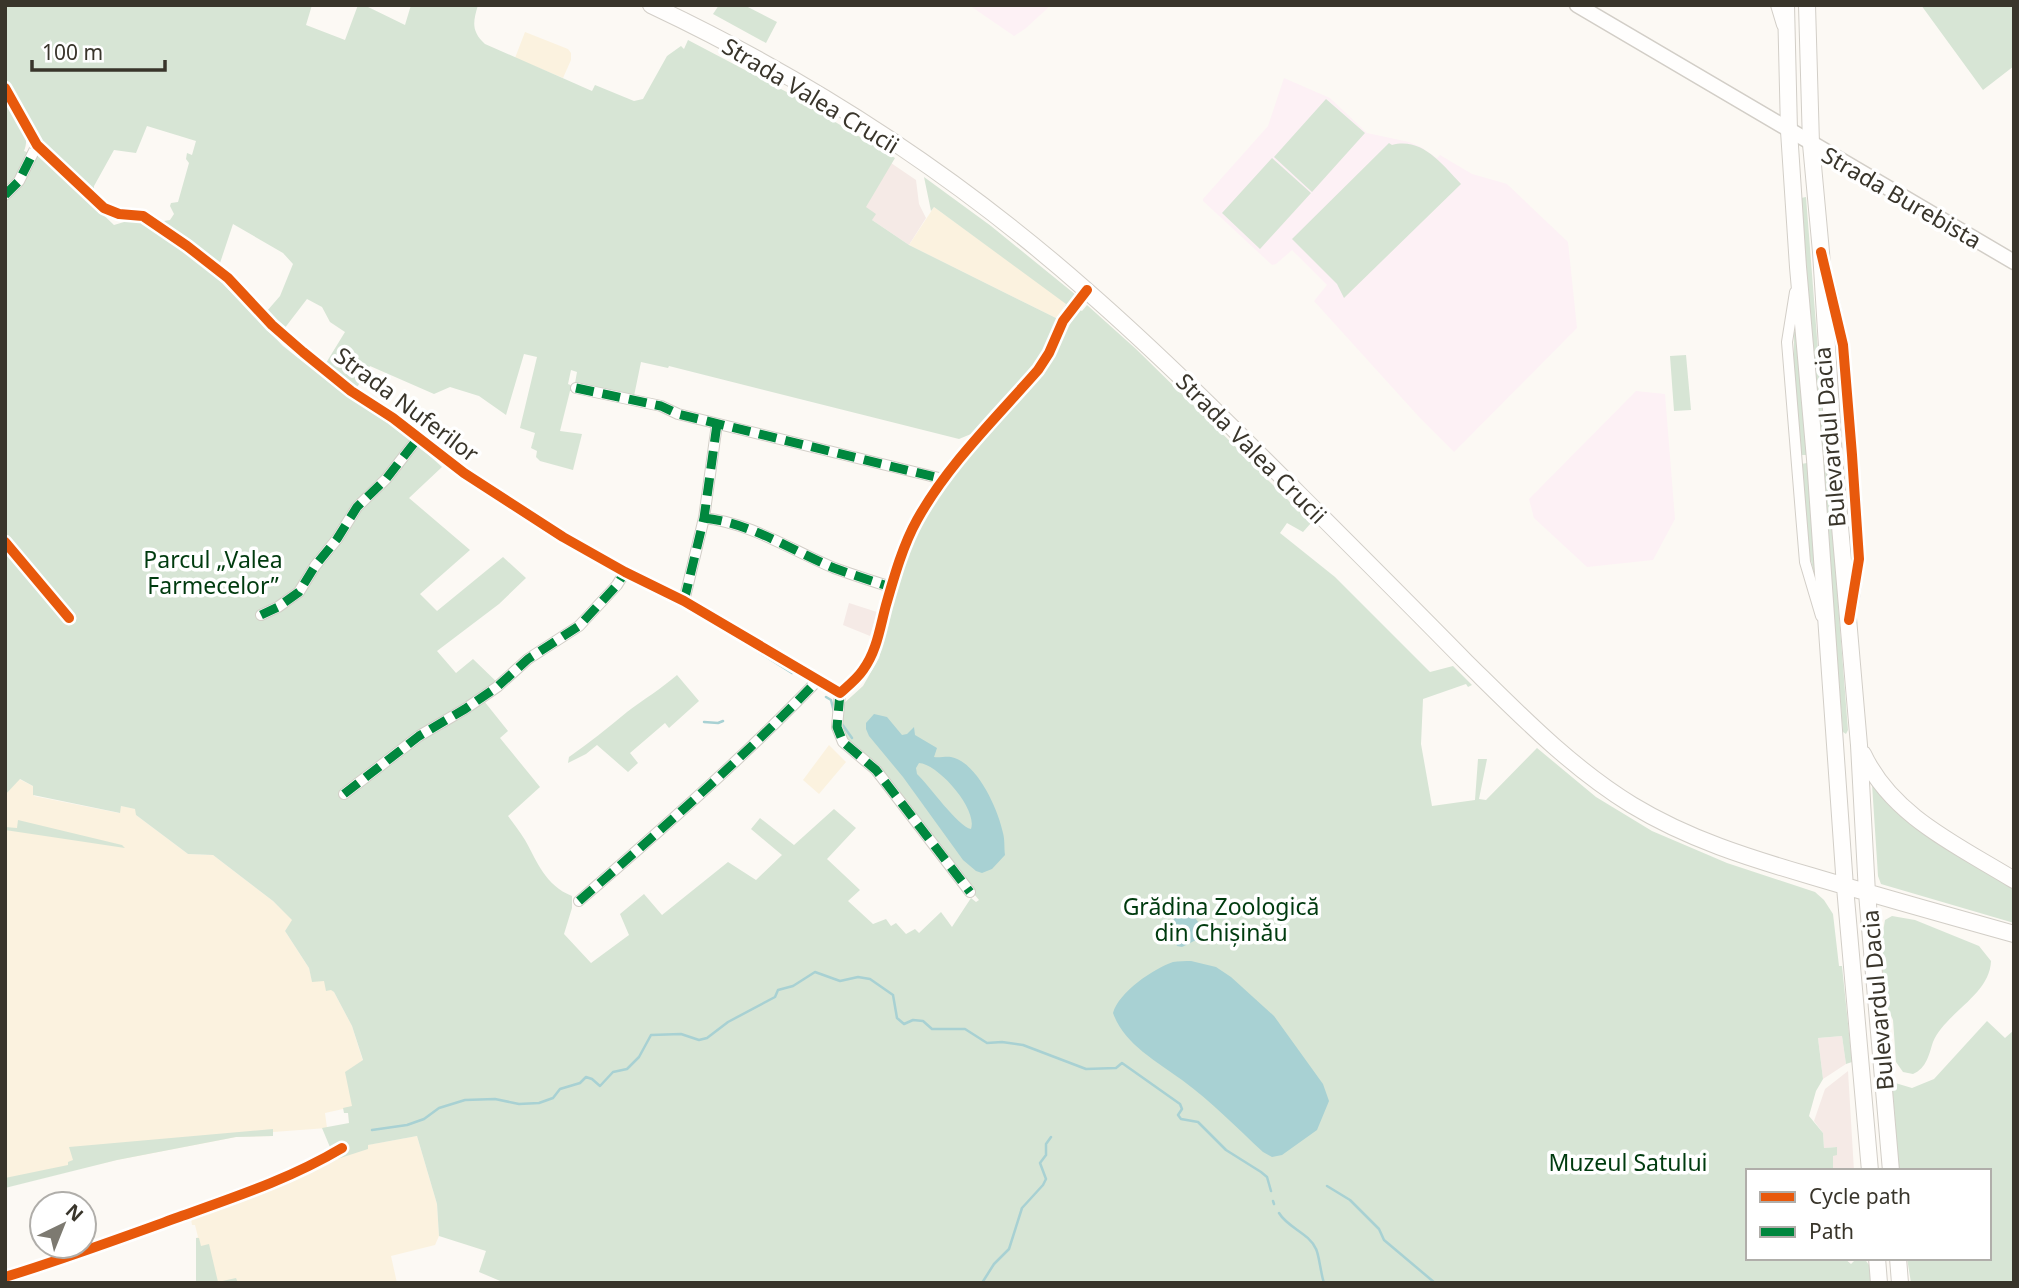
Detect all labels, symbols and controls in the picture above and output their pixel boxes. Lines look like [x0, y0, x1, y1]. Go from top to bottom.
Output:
scale bar [32, 28, 164, 72]
street label: Strada Valea Crucii [717, 29, 905, 161]
text: 100 m [42, 38, 103, 66]
street label: Strada Burebista [1816, 138, 1988, 256]
street label: Strada Nuferilor [328, 339, 486, 469]
street label: Bulevardul Dacia [1805, 345, 1853, 529]
street label: Strada Valea Crucii [1170, 366, 1334, 530]
park label: Parcul „Valea Farmecelor” [143, 543, 283, 601]
park label: Grădina Zoologică din Chișinău [1123, 890, 1319, 948]
street label: Bulevardul Dacia [1853, 908, 1901, 1092]
park label: Muzeul Satului [1548, 1146, 1708, 1178]
legend [1746, 1169, 1991, 1260]
text: Cycle path [1809, 1182, 1911, 1210]
north arrow [28, 1190, 98, 1260]
text: N [60, 1198, 89, 1227]
text: Path [1809, 1217, 1854, 1245]

